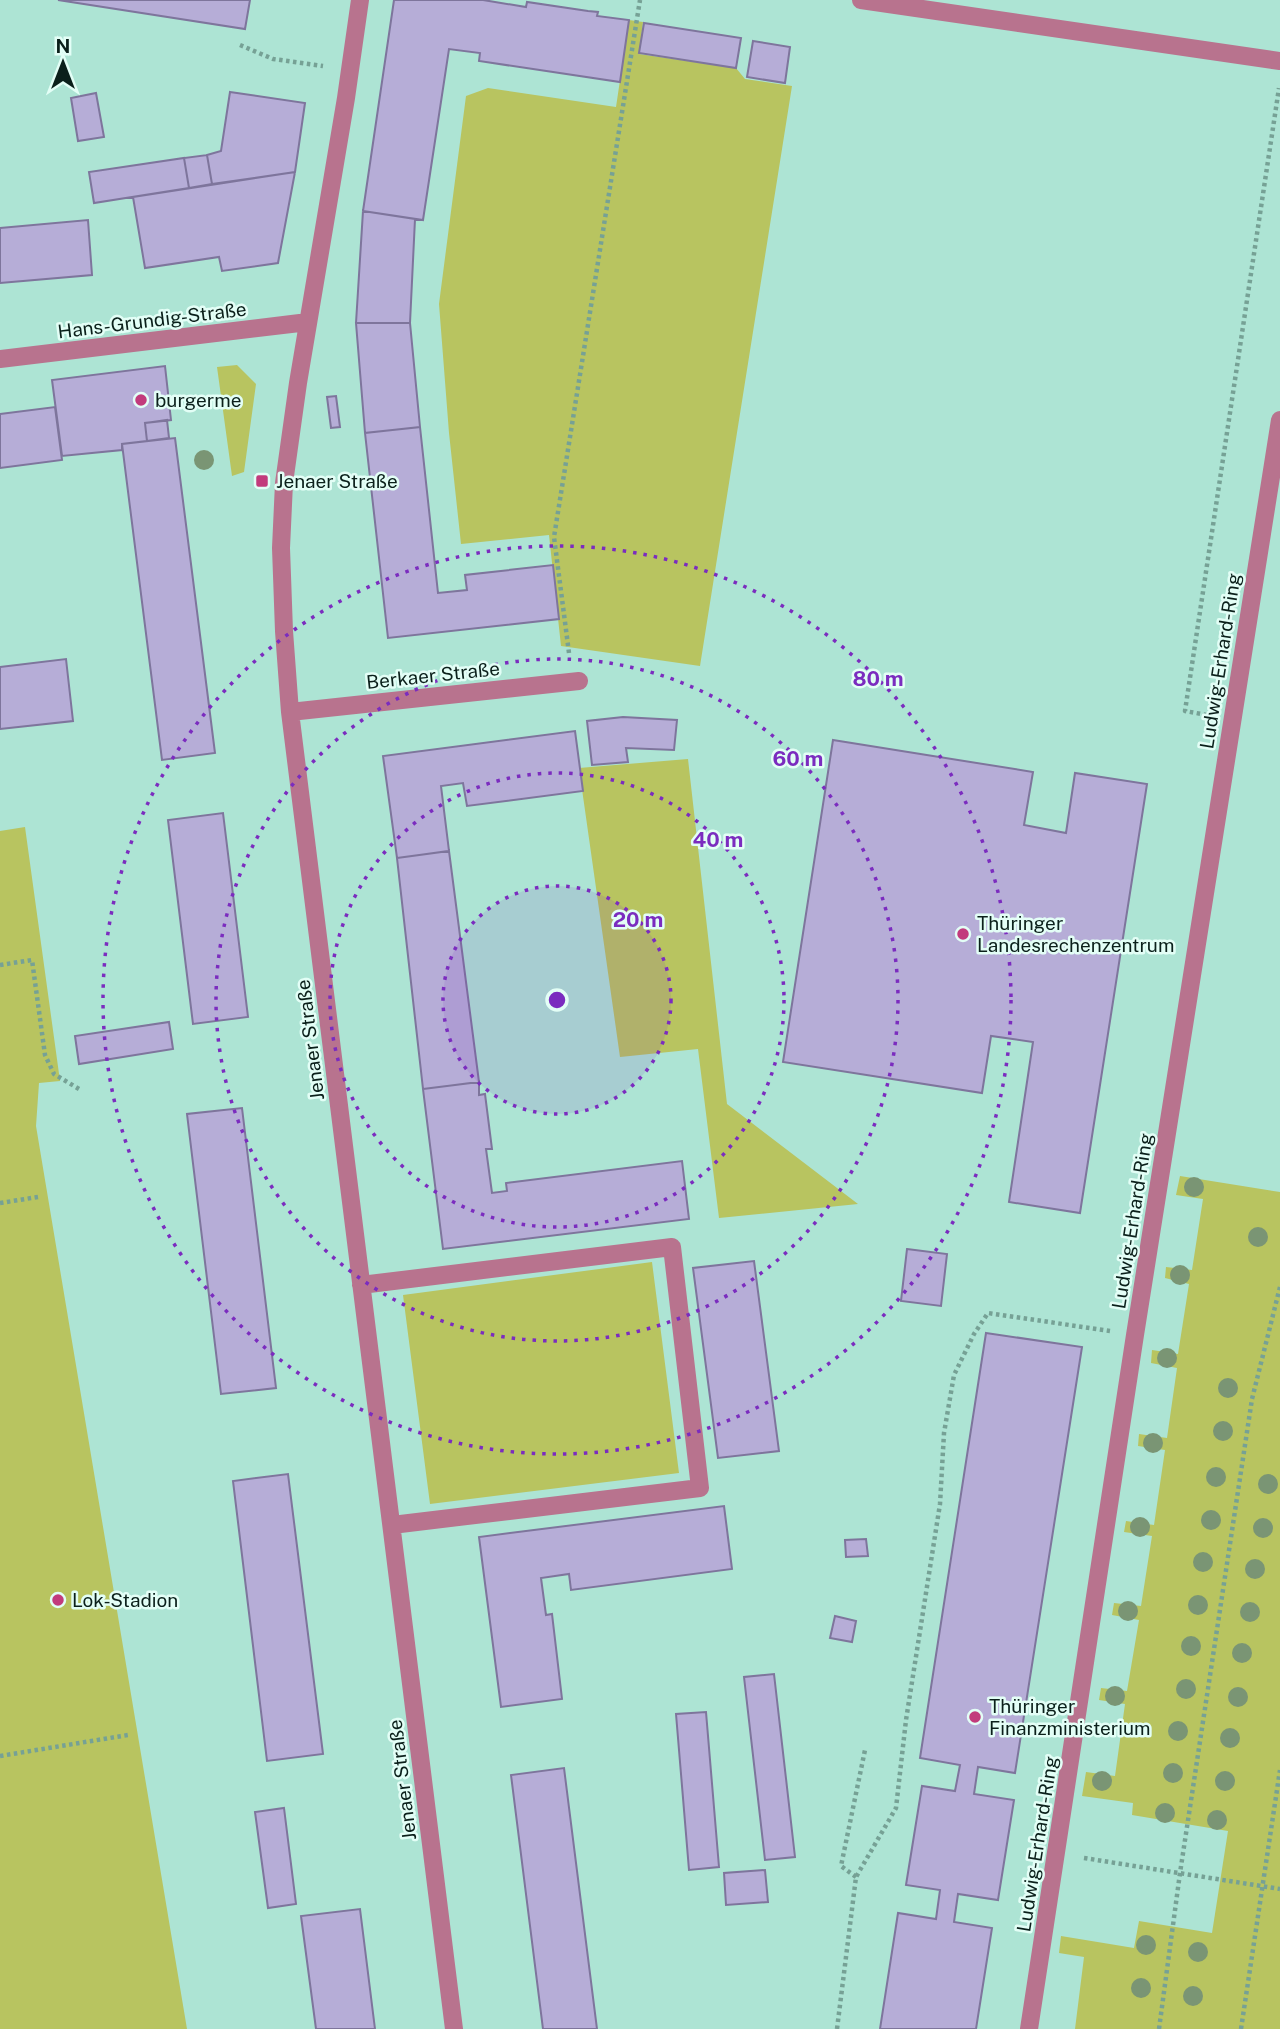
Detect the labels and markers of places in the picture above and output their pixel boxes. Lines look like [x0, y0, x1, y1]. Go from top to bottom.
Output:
place label: burgerme [155, 389, 241, 411]
marker: burgerme [133, 392, 149, 408]
place label: Jenaer Straße [276, 470, 398, 492]
marker: Jenaer Straße [254, 473, 270, 489]
place label: Thüringer Landesrechenzentrum [977, 912, 1174, 956]
marker: Thüringer Landesrechenzentrum [955, 926, 971, 942]
centre of rings [545, 988, 569, 1012]
place label: Lok-Stadion [72, 1589, 178, 1611]
marker: Lok-Stadion [50, 1592, 66, 1608]
place label: Thüringer Finanzministerium [989, 1695, 1151, 1739]
marker: Thüringer Finanzministerium [967, 1709, 983, 1725]

